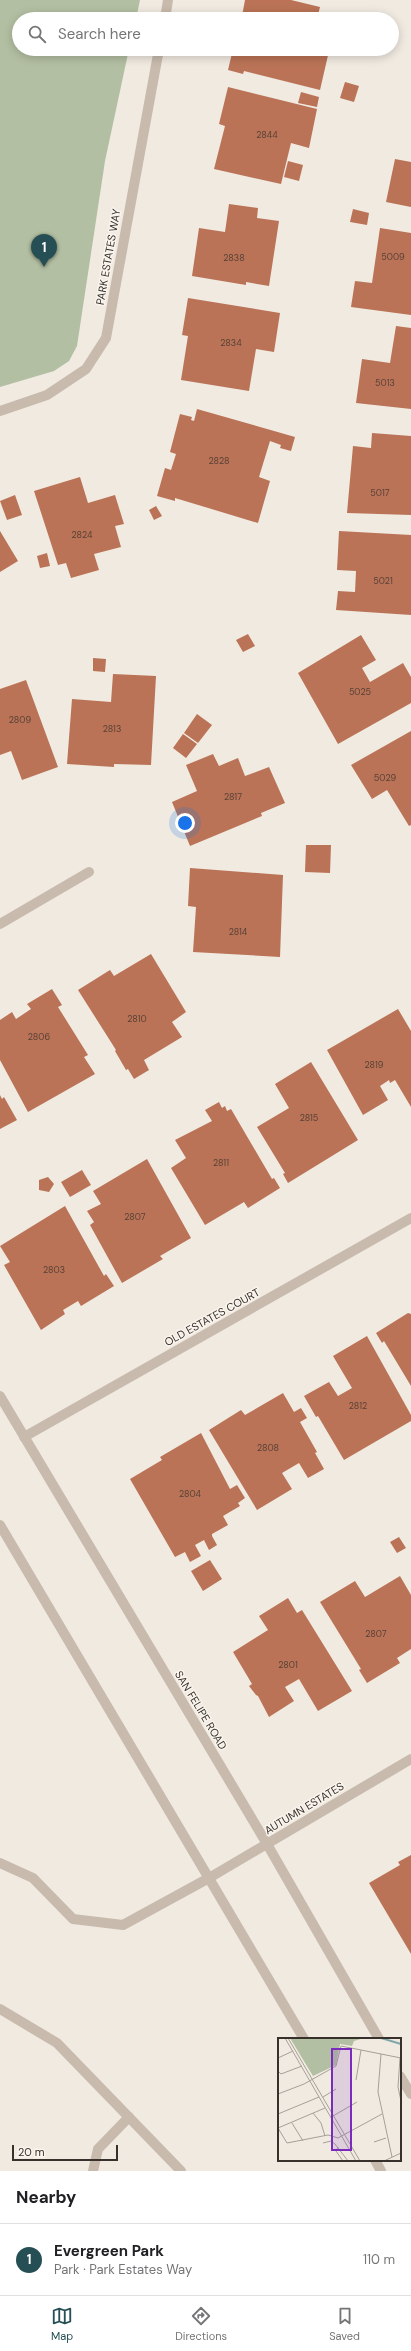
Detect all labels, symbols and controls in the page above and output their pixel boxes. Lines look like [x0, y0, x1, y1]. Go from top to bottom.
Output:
search box [12, 12, 399, 56]
icon: search [26, 23, 48, 45]
text: Search here [58, 24, 141, 44]
house number: 2844 [256, 129, 278, 141]
street label: PARK ESTATES WAY [93, 207, 123, 306]
pin: 1 [31, 234, 57, 267]
house number: 5009 [381, 251, 405, 263]
house number: 2838 [223, 252, 245, 264]
house number: 2834 [220, 337, 242, 349]
house number: 5013 [375, 377, 395, 389]
house number: 2828 [209, 455, 229, 467]
house number: 5017 [370, 487, 390, 499]
house number: 2824 [72, 529, 93, 541]
house number: 5021 [373, 575, 393, 587]
house number: 5025 [349, 686, 371, 698]
house number: 2809 [9, 714, 32, 726]
house number: 2813 [103, 723, 121, 735]
house number: 5029 [374, 772, 396, 784]
house number: 2817 [224, 791, 242, 803]
your location [175, 813, 195, 833]
house number: 2814 [229, 926, 248, 938]
house number: 2810 [127, 1013, 147, 1025]
house number: 2806 [28, 1031, 51, 1043]
house number: 2819 [365, 1059, 384, 1071]
house number: 2815 [300, 1112, 318, 1124]
house number: 2811 [213, 1157, 229, 1169]
house number: 2807 [124, 1211, 146, 1223]
house number: 2803 [43, 1264, 65, 1276]
street label: OLD ESTATES COURT [162, 1285, 262, 1349]
house number: 2812 [349, 1400, 367, 1412]
house number: 2808 [257, 1442, 279, 1454]
house number: 2804 [179, 1488, 202, 1500]
house number: 2807 [365, 1628, 387, 1640]
house number: 2801 [278, 1659, 298, 1671]
street label: SAN FELIPE ROAD [172, 1668, 230, 1752]
street label: AUTUMN ESTATES [262, 1779, 346, 1837]
inset map [278, 2038, 401, 2161]
scale bar [12, 2143, 118, 2162]
text: 20 m [18, 2145, 44, 2159]
text: Nearby [16, 2186, 76, 2208]
text: Evergreen Park [54, 2241, 164, 2261]
text: 1 [27, 2251, 31, 2268]
text: 110 m [363, 2251, 395, 2268]
text: Park · Park Estates Way [54, 2261, 192, 2278]
tab: Map [51, 2305, 73, 2343]
tab: Directions [175, 2305, 227, 2343]
tab: Saved [329, 2305, 360, 2343]

